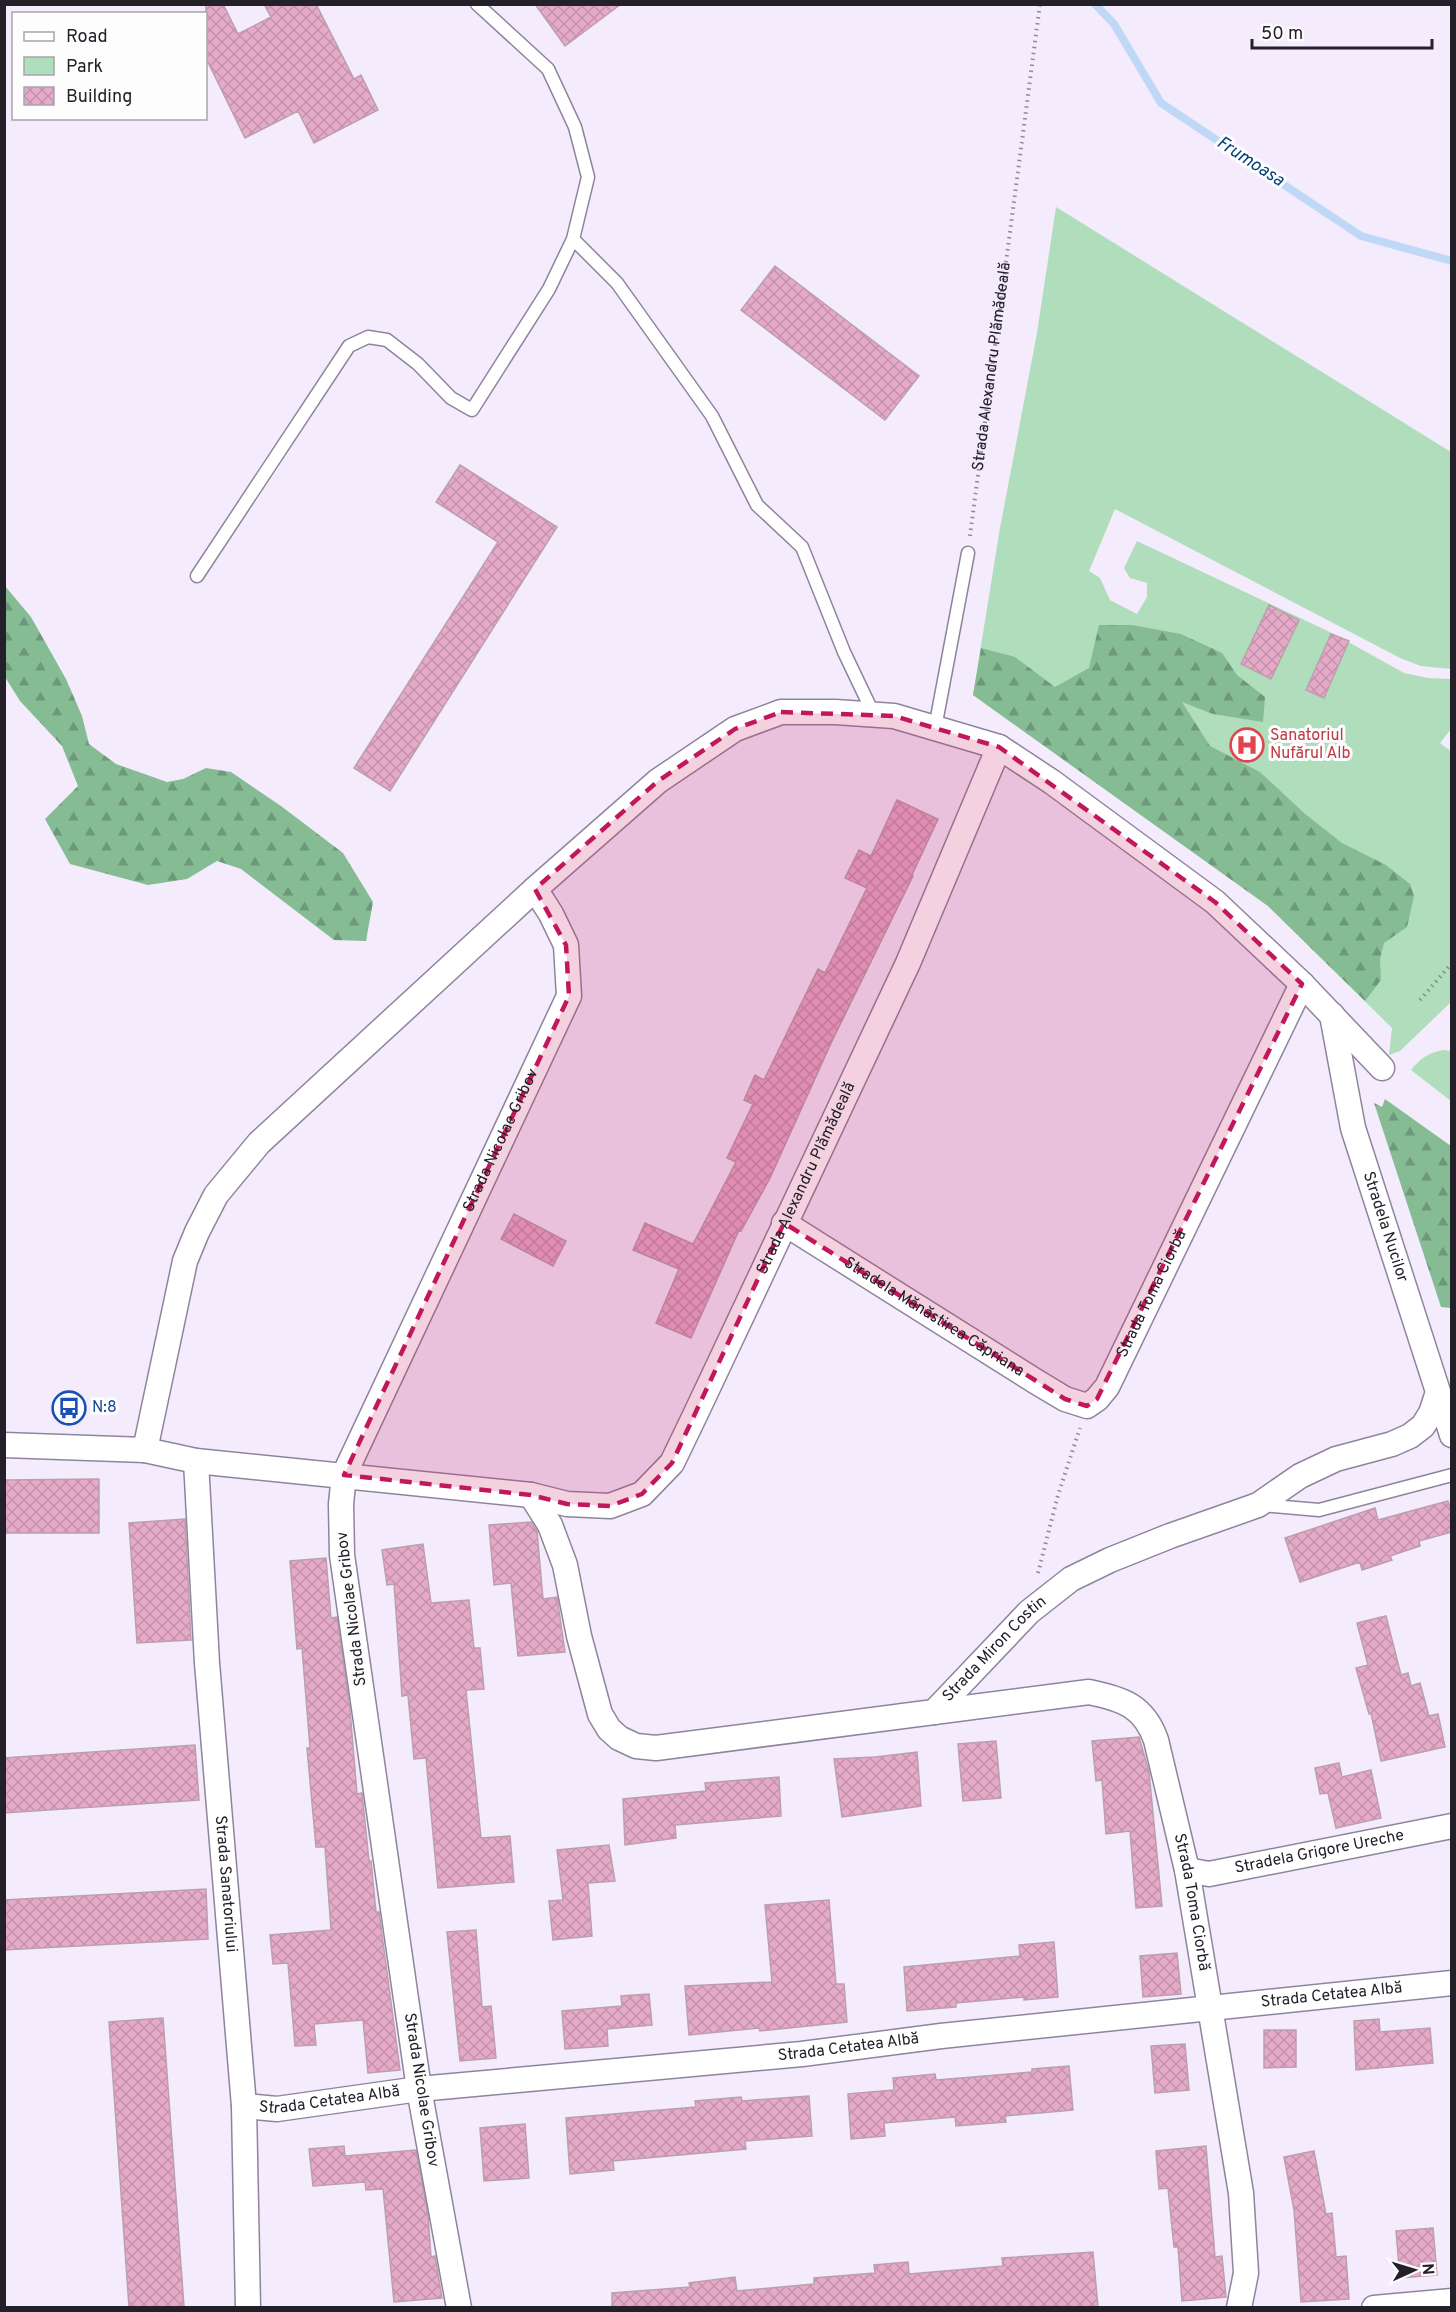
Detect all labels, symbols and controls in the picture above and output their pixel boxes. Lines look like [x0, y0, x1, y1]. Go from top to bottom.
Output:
legend [12, 12, 207, 120]
scale bar [1252, 12, 1432, 50]
text: 50 m [1261, 23, 1303, 46]
text: Road [66, 26, 108, 49]
text: Park [66, 56, 103, 79]
text: Building [66, 86, 132, 109]
water label: Frumoasa [1212, 132, 1289, 193]
street label: Strada Alexandru Plămădeală [969, 261, 1016, 472]
place label: Sanatoriul Nufărul Alb [1270, 726, 1350, 764]
hospital icon: Sanatoriul Nufărul Alb [1229, 727, 1265, 763]
street label: Strada Nicolae Gribov [459, 1066, 543, 1215]
street label: Strada Alexandru Plămădeală [753, 1079, 860, 1278]
street label: Stradela Nucilor [1358, 1169, 1412, 1285]
street label: Strada Toma Ciorbă [1113, 1227, 1191, 1361]
street label: Stradela Mănăstirea Căpriana [840, 1253, 1028, 1382]
bus stop icon: N:8 [51, 1390, 87, 1426]
place label: N:8 [92, 1398, 117, 1418]
street label: Strada Nicolae Gribov [333, 1530, 371, 1688]
street label: Strada Miron Costin [939, 1592, 1051, 1706]
street label: Strada Sanatoriului [210, 1815, 241, 1953]
street label: Stradela Grigore Ureche [1233, 1826, 1406, 1879]
street label: Strada Toma Ciorbă [1169, 1832, 1214, 1973]
street label: Strada Cetatea Albă [1260, 1978, 1403, 2013]
street label: Strada Nicolae Gribov [399, 2012, 443, 2168]
street label: Strada Cetatea Albă [777, 2029, 920, 2066]
street label: Strada Cetatea Albă [258, 2082, 401, 2119]
north arrow [1384, 2240, 1444, 2300]
text: N [1417, 2263, 1437, 2276]

